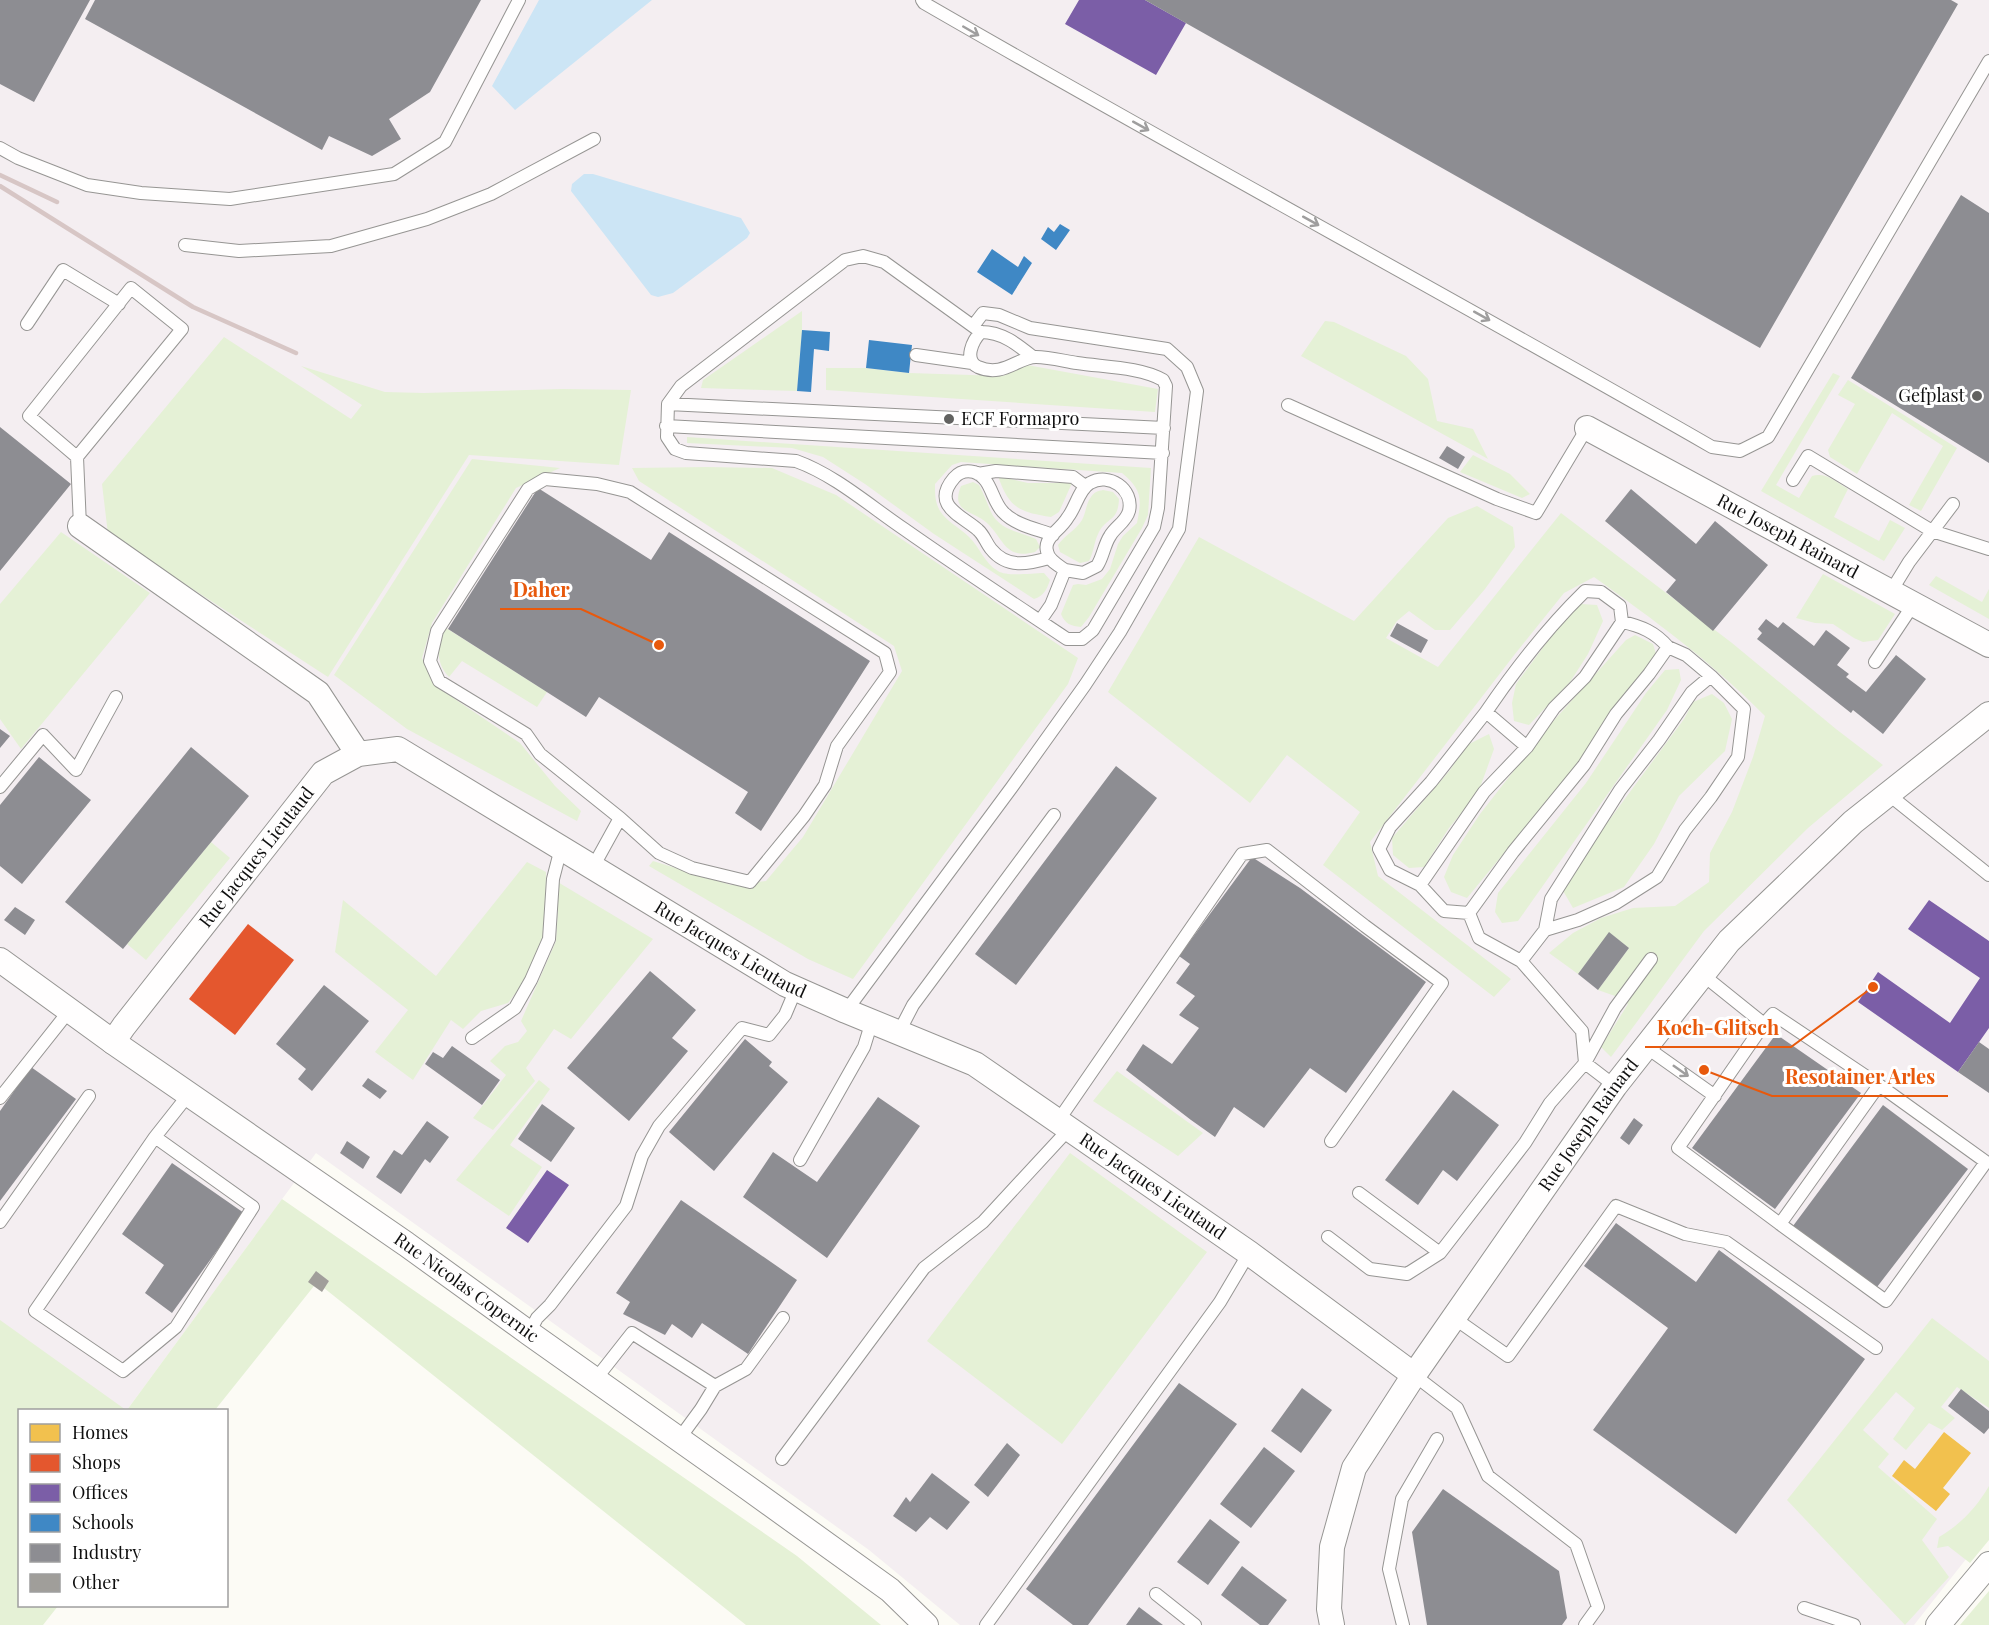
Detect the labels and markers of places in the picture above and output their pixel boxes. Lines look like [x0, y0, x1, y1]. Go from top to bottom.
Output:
place label: Gefplast [1898, 383, 1966, 407]
marker: Gefplast [1970, 389, 1984, 403]
place label: ECF Formapro [961, 406, 1079, 430]
marker: ECF Formapro [942, 412, 956, 426]
callout: Daher [500, 571, 581, 609]
callout: Koch-Glitsch [1645, 1009, 1791, 1047]
callout: Resotainer Arles [1772, 1058, 1948, 1096]

